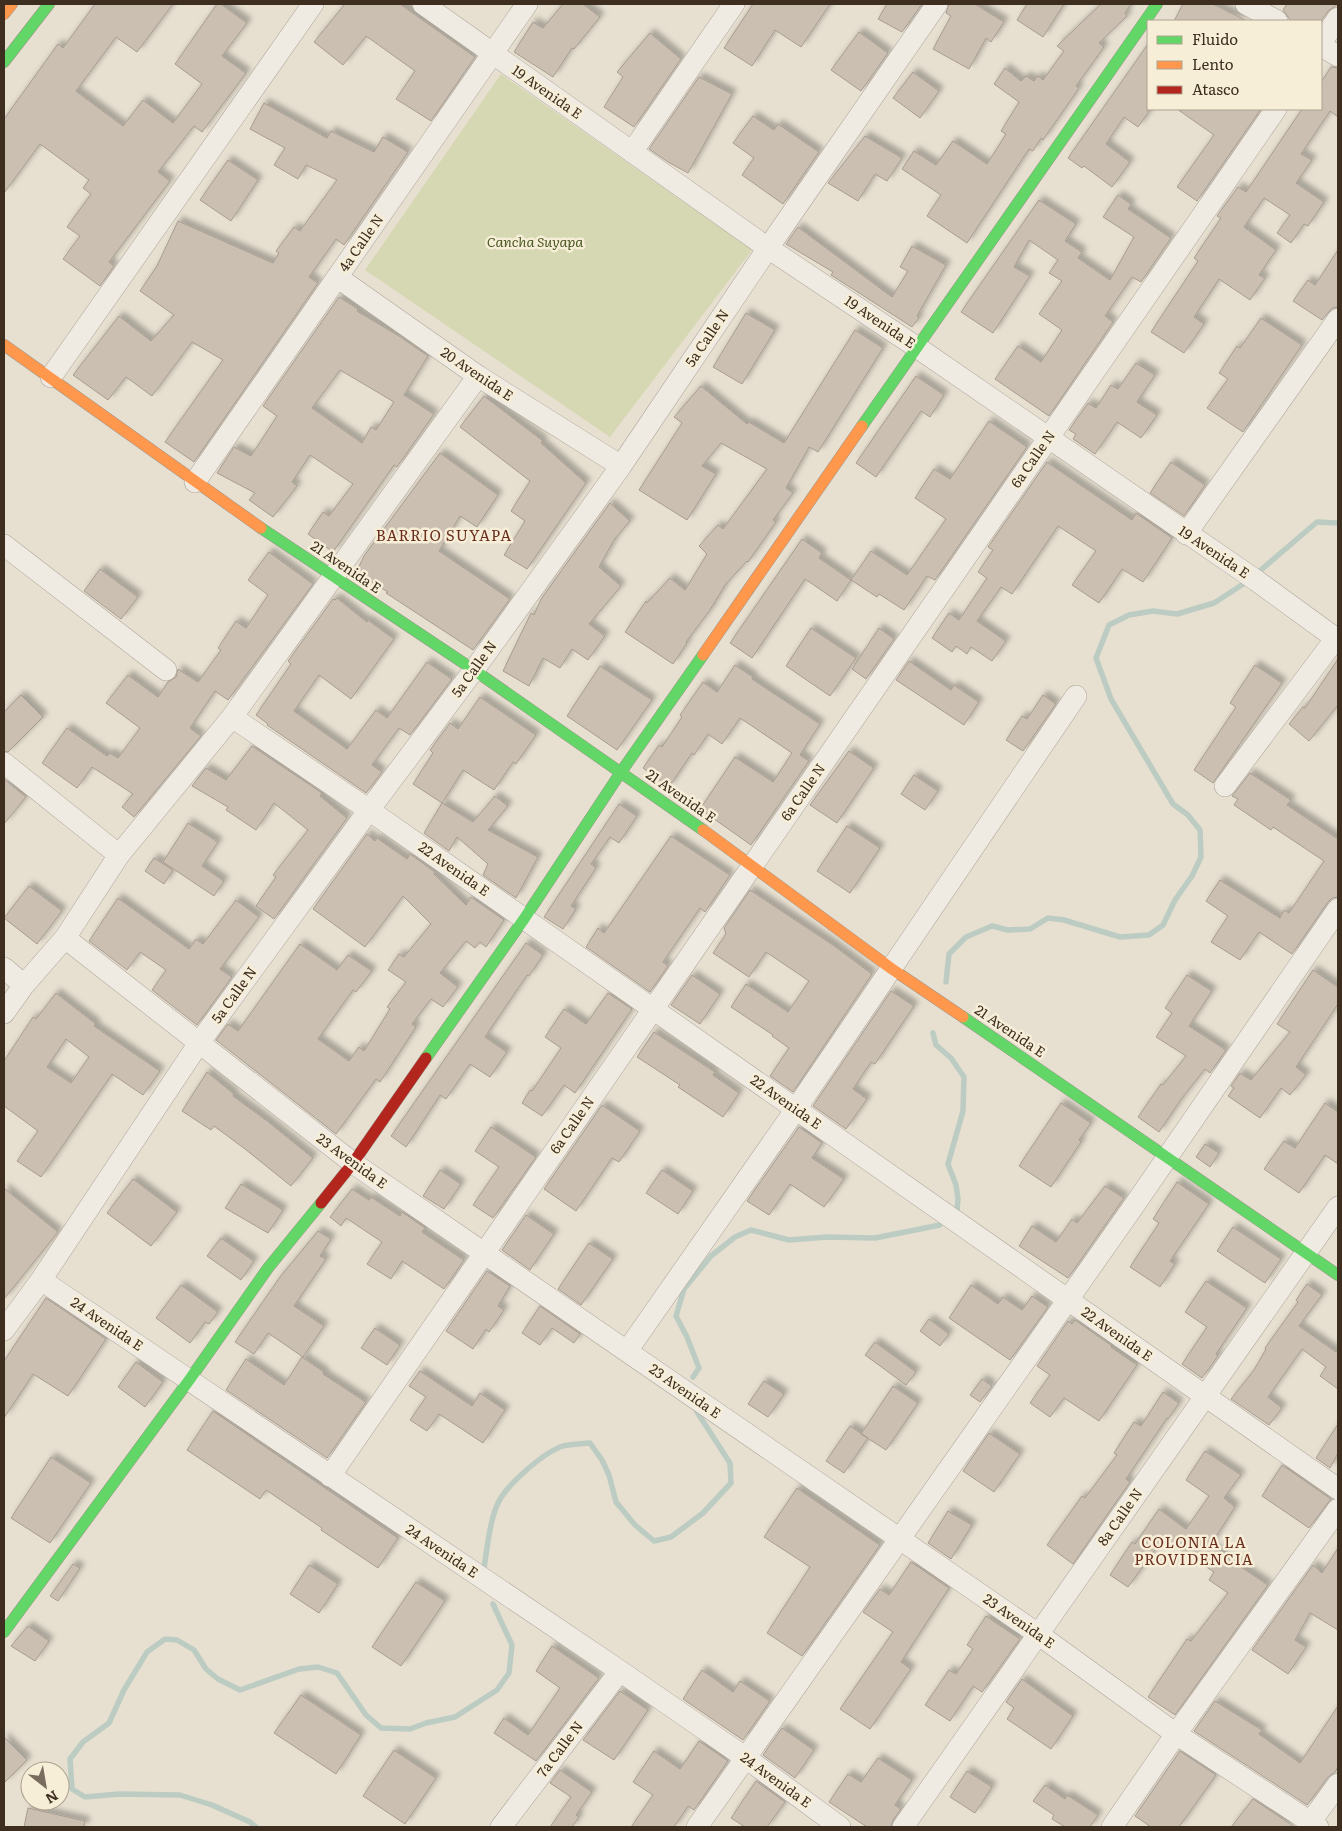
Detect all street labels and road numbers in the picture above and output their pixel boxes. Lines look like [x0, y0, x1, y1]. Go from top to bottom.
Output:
street label: 19 Avenida E [508, 60, 587, 123]
street label: 4a Calle N [333, 210, 387, 275]
street label: 19 Avenida E [841, 290, 920, 352]
street label: 5a Calle N [680, 305, 733, 370]
street label: 20 Avenida E [437, 341, 518, 405]
street label: 6a Calle N [1005, 426, 1059, 491]
street label: 19 Avenida E [1175, 520, 1254, 582]
street label: 21 Avenida E [307, 535, 386, 597]
street label: 5a Calle N [446, 636, 501, 701]
street label: 6a Calle N [775, 759, 829, 824]
street label: 21 Avenida E [642, 764, 721, 827]
street label: 22 Avenida E [415, 836, 494, 900]
street label: 5a Calle N [206, 962, 261, 1027]
street label: 21 Avenida E [971, 999, 1050, 1061]
street label: 22 Avenida E [747, 1069, 826, 1133]
street label: 6a Calle N [544, 1092, 598, 1157]
street label: 23 Avenida E [313, 1128, 392, 1193]
street label: 24 Avenida E [67, 1292, 148, 1355]
street label: 22 Avenida E [1078, 1301, 1157, 1365]
street label: 23 Avenida E [646, 1358, 726, 1422]
street label: 8a Calle N [1092, 1484, 1146, 1549]
street label: 24 Avenida E [402, 1519, 483, 1582]
street label: 23 Avenida E [980, 1588, 1060, 1652]
street label: 7a Calle N [531, 1716, 587, 1781]
street label: 24 Avenida E [737, 1747, 816, 1812]

